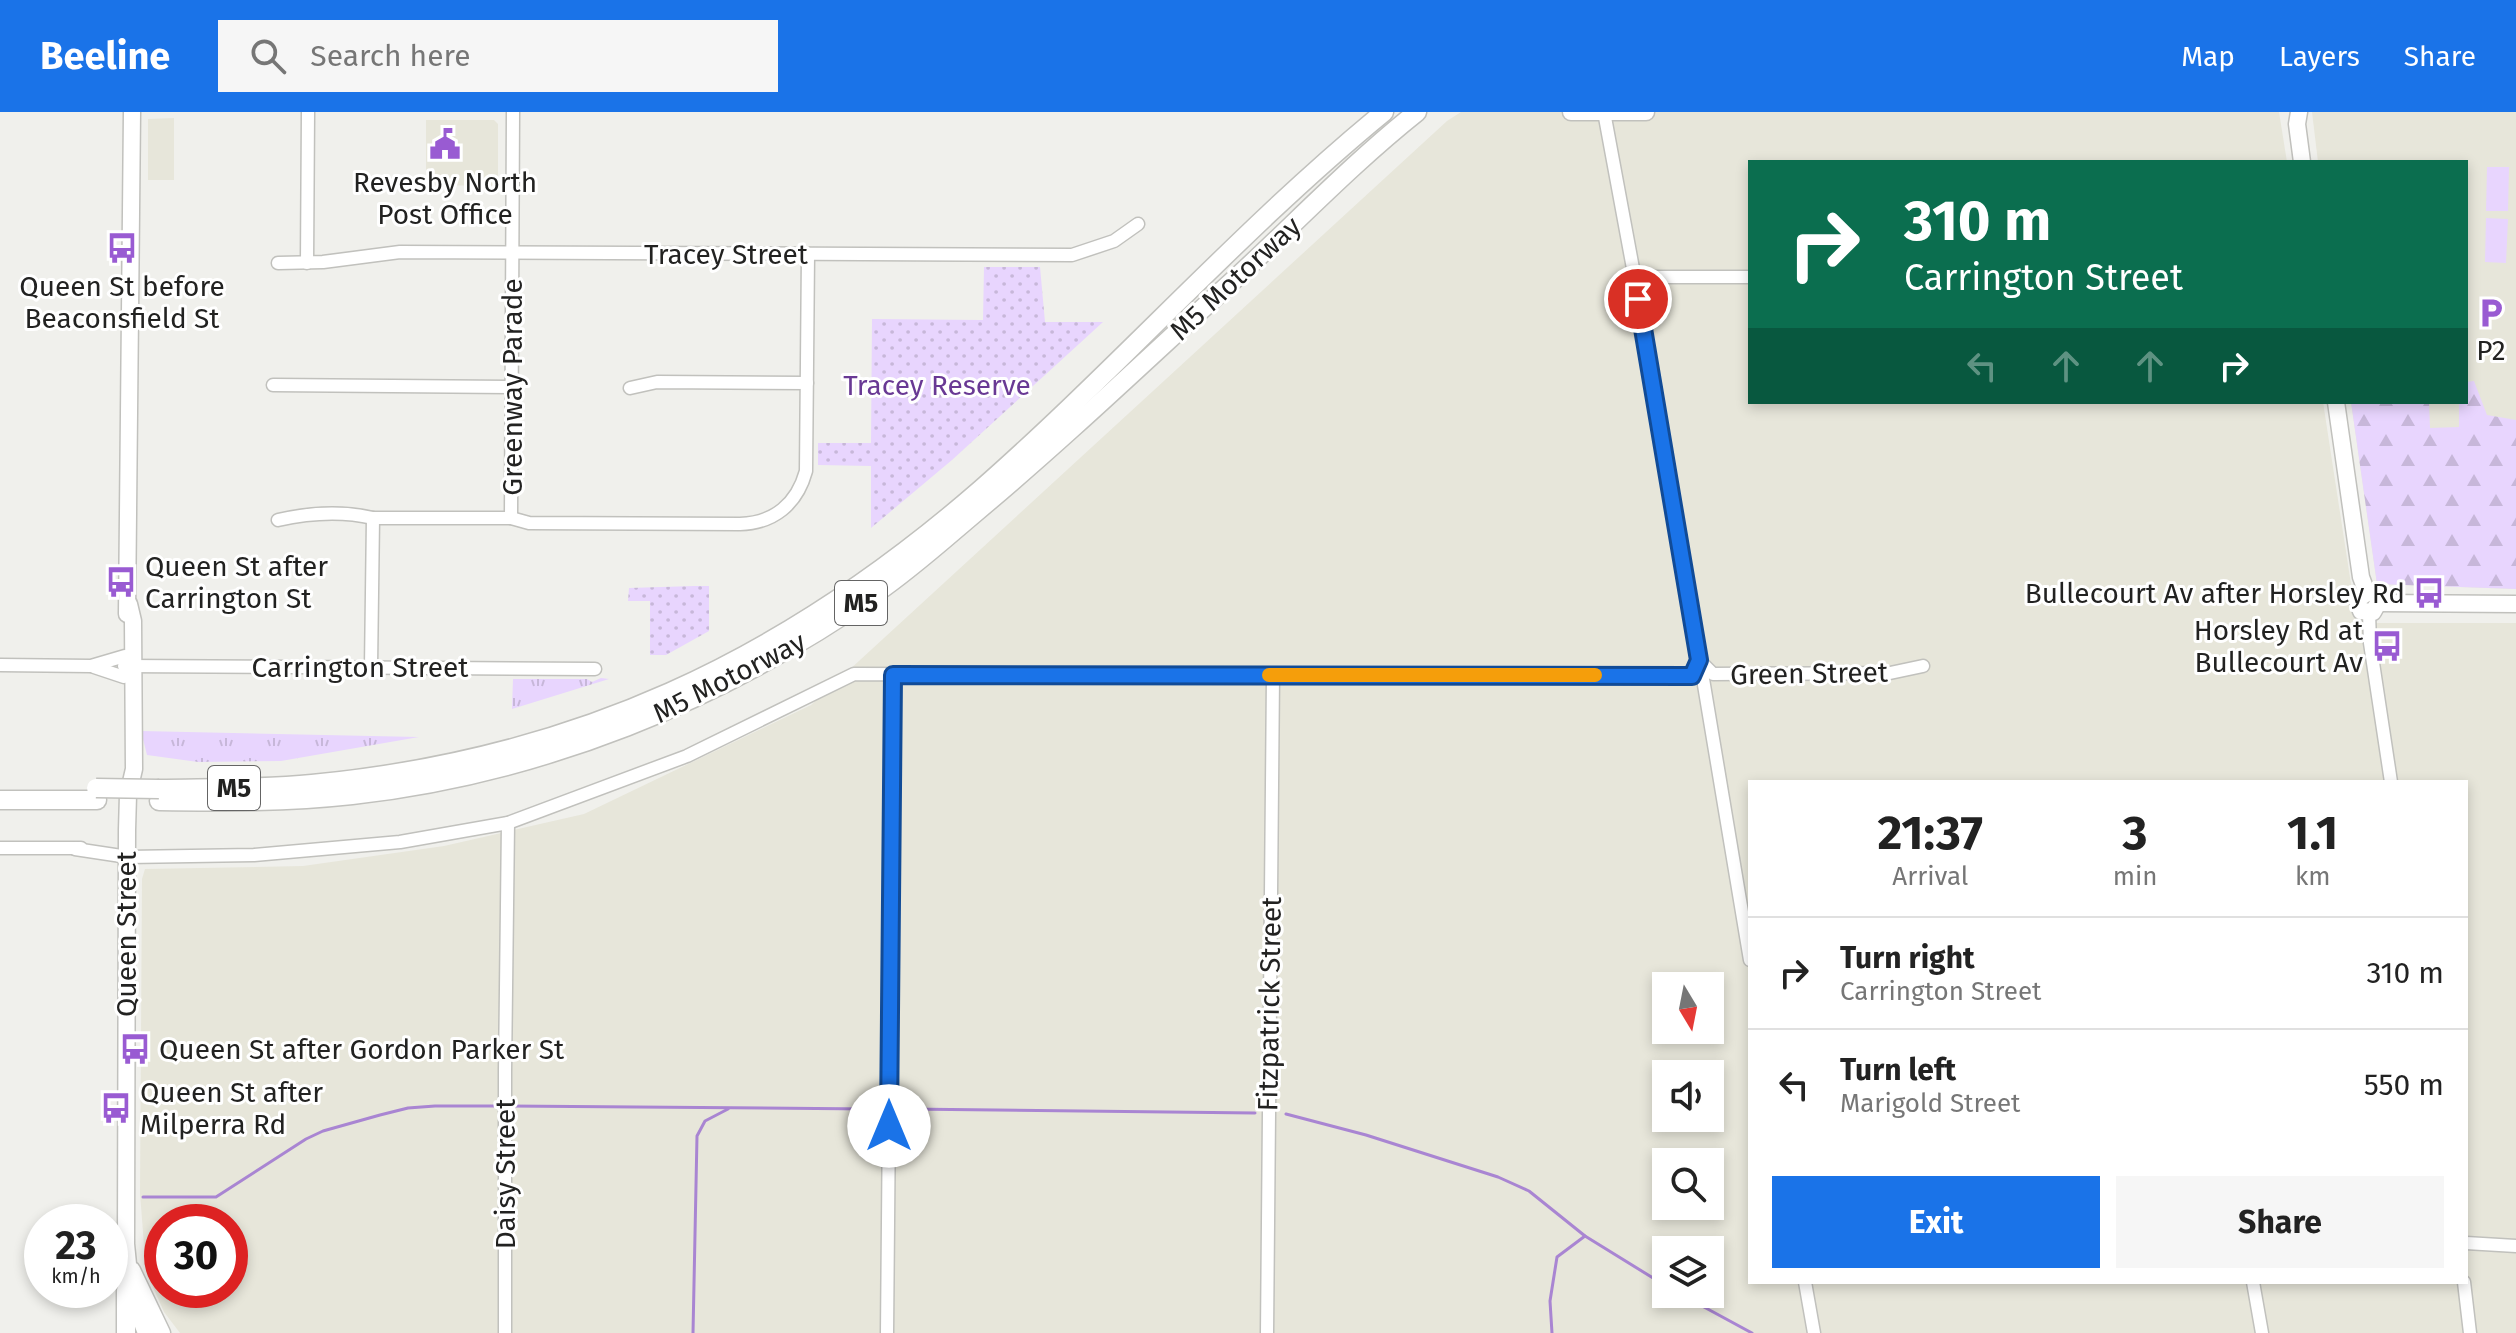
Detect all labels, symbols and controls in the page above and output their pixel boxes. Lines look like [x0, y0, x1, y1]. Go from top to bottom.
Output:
search box [218, 20, 778, 92]
text: Beeline [40, 33, 170, 79]
icon: search [246, 34, 290, 78]
text: Search here [310, 38, 471, 74]
text: Map [2181, 40, 2235, 73]
text: Layers [2279, 40, 2360, 73]
text: Share [2404, 40, 2476, 73]
public building icon: Revesby North Post Office [428, 127, 462, 161]
place label: Revesby North Post Office [353, 166, 537, 231]
text: 310 m [1904, 188, 2051, 255]
icon: right [1772, 192, 1876, 296]
street label: M5 Motorway [1163, 209, 1308, 347]
bus stop icon: Queen St before Beaconsfield St [105, 231, 139, 265]
street label: Tracey Street [644, 238, 809, 271]
text: Carrington Street [1904, 256, 2183, 300]
pin [1604, 265, 1672, 333]
place label: Queen St before Beaconsfield St [19, 270, 225, 335]
icon: arrive [1616, 277, 1660, 321]
street label: Greenway Parade [496, 278, 529, 496]
parking icon: P2 [2474, 296, 2508, 330]
place label: P2 [2476, 334, 2506, 367]
icon: left [1960, 344, 2004, 388]
icon: ahead [2044, 344, 2088, 388]
icon: ahead [2128, 344, 2172, 388]
icon: right [2212, 344, 2256, 388]
park label: Tracey Reserve [843, 369, 1031, 402]
place label: Queen St after Carrington St [145, 550, 328, 615]
bus stop icon: Queen St after Carrington St [104, 565, 138, 599]
bus stop icon: Bullecourt Av after Horsley Rd [2412, 576, 2446, 610]
place label: Bullecourt Av after Horsley Rd [2025, 577, 2405, 610]
road number: M5 [835, 581, 887, 625]
place label: Horsley Rd at Bullecourt Av [2194, 614, 2364, 679]
street label: M5 Motorway [648, 625, 811, 730]
bus stop icon: Horsley Rd at Bullecourt Av [2370, 629, 2404, 663]
street label: Carrington Street [252, 651, 469, 684]
street label: Green Street [1730, 656, 1889, 691]
road number: M5 [208, 766, 260, 810]
text: 21:37 [1878, 804, 1983, 862]
text: 3 [2123, 804, 2148, 862]
text: 1.1 [2287, 804, 2338, 862]
street label: Queen Street [110, 850, 143, 1017]
text: Arrival [1892, 861, 1968, 892]
text: min [2113, 861, 2158, 892]
text: km [2295, 861, 2331, 892]
street label: Fitzpatrick Street [1251, 896, 1288, 1112]
text: Turn right [1840, 940, 1975, 976]
icon: right [1772, 951, 1816, 995]
text: 310 m [2366, 955, 2444, 991]
north arrow [1652, 972, 1724, 1044]
map controls [1652, 972, 1724, 1308]
text: Carrington Street [1840, 976, 2041, 1007]
bus stop icon: Queen St after Gordon Parker St [118, 1032, 152, 1066]
place label: Queen St after Gordon Parker St [159, 1033, 565, 1066]
text: Turn left [1840, 1052, 1956, 1088]
button: sound [1652, 1060, 1724, 1132]
icon: left [1772, 1063, 1816, 1107]
text: 550 m [2364, 1067, 2444, 1103]
place label: Queen St after Milperra Rd [140, 1076, 323, 1141]
position arrow [847, 1084, 931, 1168]
text: Marigold Street [1840, 1088, 2021, 1119]
bus stop icon: Queen St after Milperra Rd [99, 1091, 133, 1125]
street label: Daisy Street [489, 1098, 522, 1249]
button: search [1652, 1148, 1724, 1220]
button: Exit [1772, 1176, 2100, 1268]
button: Share [2116, 1176, 2444, 1268]
speed limit sign: 30 [144, 1204, 248, 1308]
text: 23 [55, 1222, 97, 1270]
button: layers [1652, 1236, 1724, 1308]
text: km/h [51, 1264, 101, 1288]

